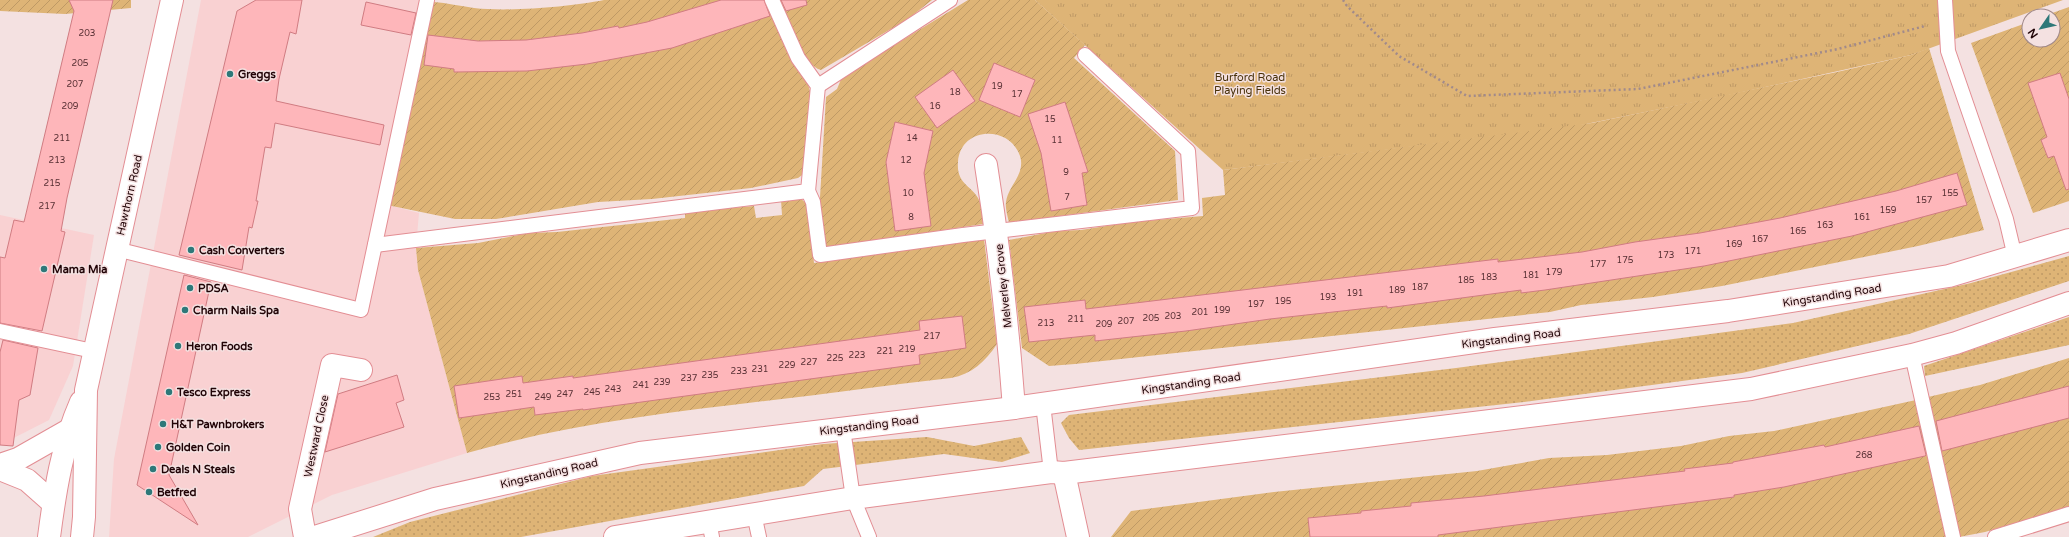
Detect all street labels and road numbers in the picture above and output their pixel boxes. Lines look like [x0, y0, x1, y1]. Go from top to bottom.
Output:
street label: Hawthorn Road [114, 153, 145, 237]
street label: Melverley Grove [993, 243, 1014, 329]
street label: Kingstanding Road [1782, 281, 1882, 310]
street label: Kingstanding Road [1461, 326, 1561, 351]
street label: Kingstanding Road [1141, 370, 1241, 397]
street label: Westward Close [301, 394, 332, 478]
street label: Kingstanding Road [819, 413, 919, 438]
street label: Kingstanding Road [499, 456, 599, 491]

